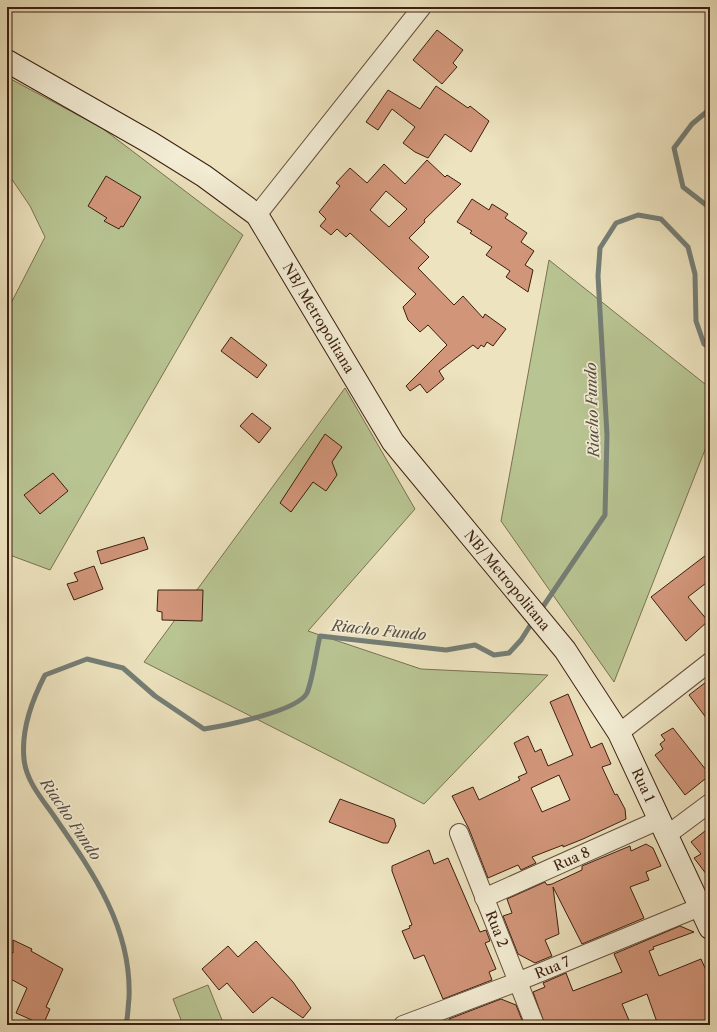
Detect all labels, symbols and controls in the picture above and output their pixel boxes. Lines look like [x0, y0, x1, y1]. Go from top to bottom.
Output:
street label: NB/ Metropolitana [279, 260, 359, 377]
water label: Riacho Fundo [581, 362, 603, 459]
street label: NB/ Metropolitana [460, 526, 555, 635]
water label: Riacho Fundo [330, 615, 427, 644]
street label: Rua 1 [628, 765, 659, 805]
water label: Riacho Fundo [36, 773, 105, 864]
street label: Rua 8 [551, 843, 593, 875]
street label: Rua 2 [482, 908, 512, 950]
street label: Rua 7 [532, 952, 573, 983]

